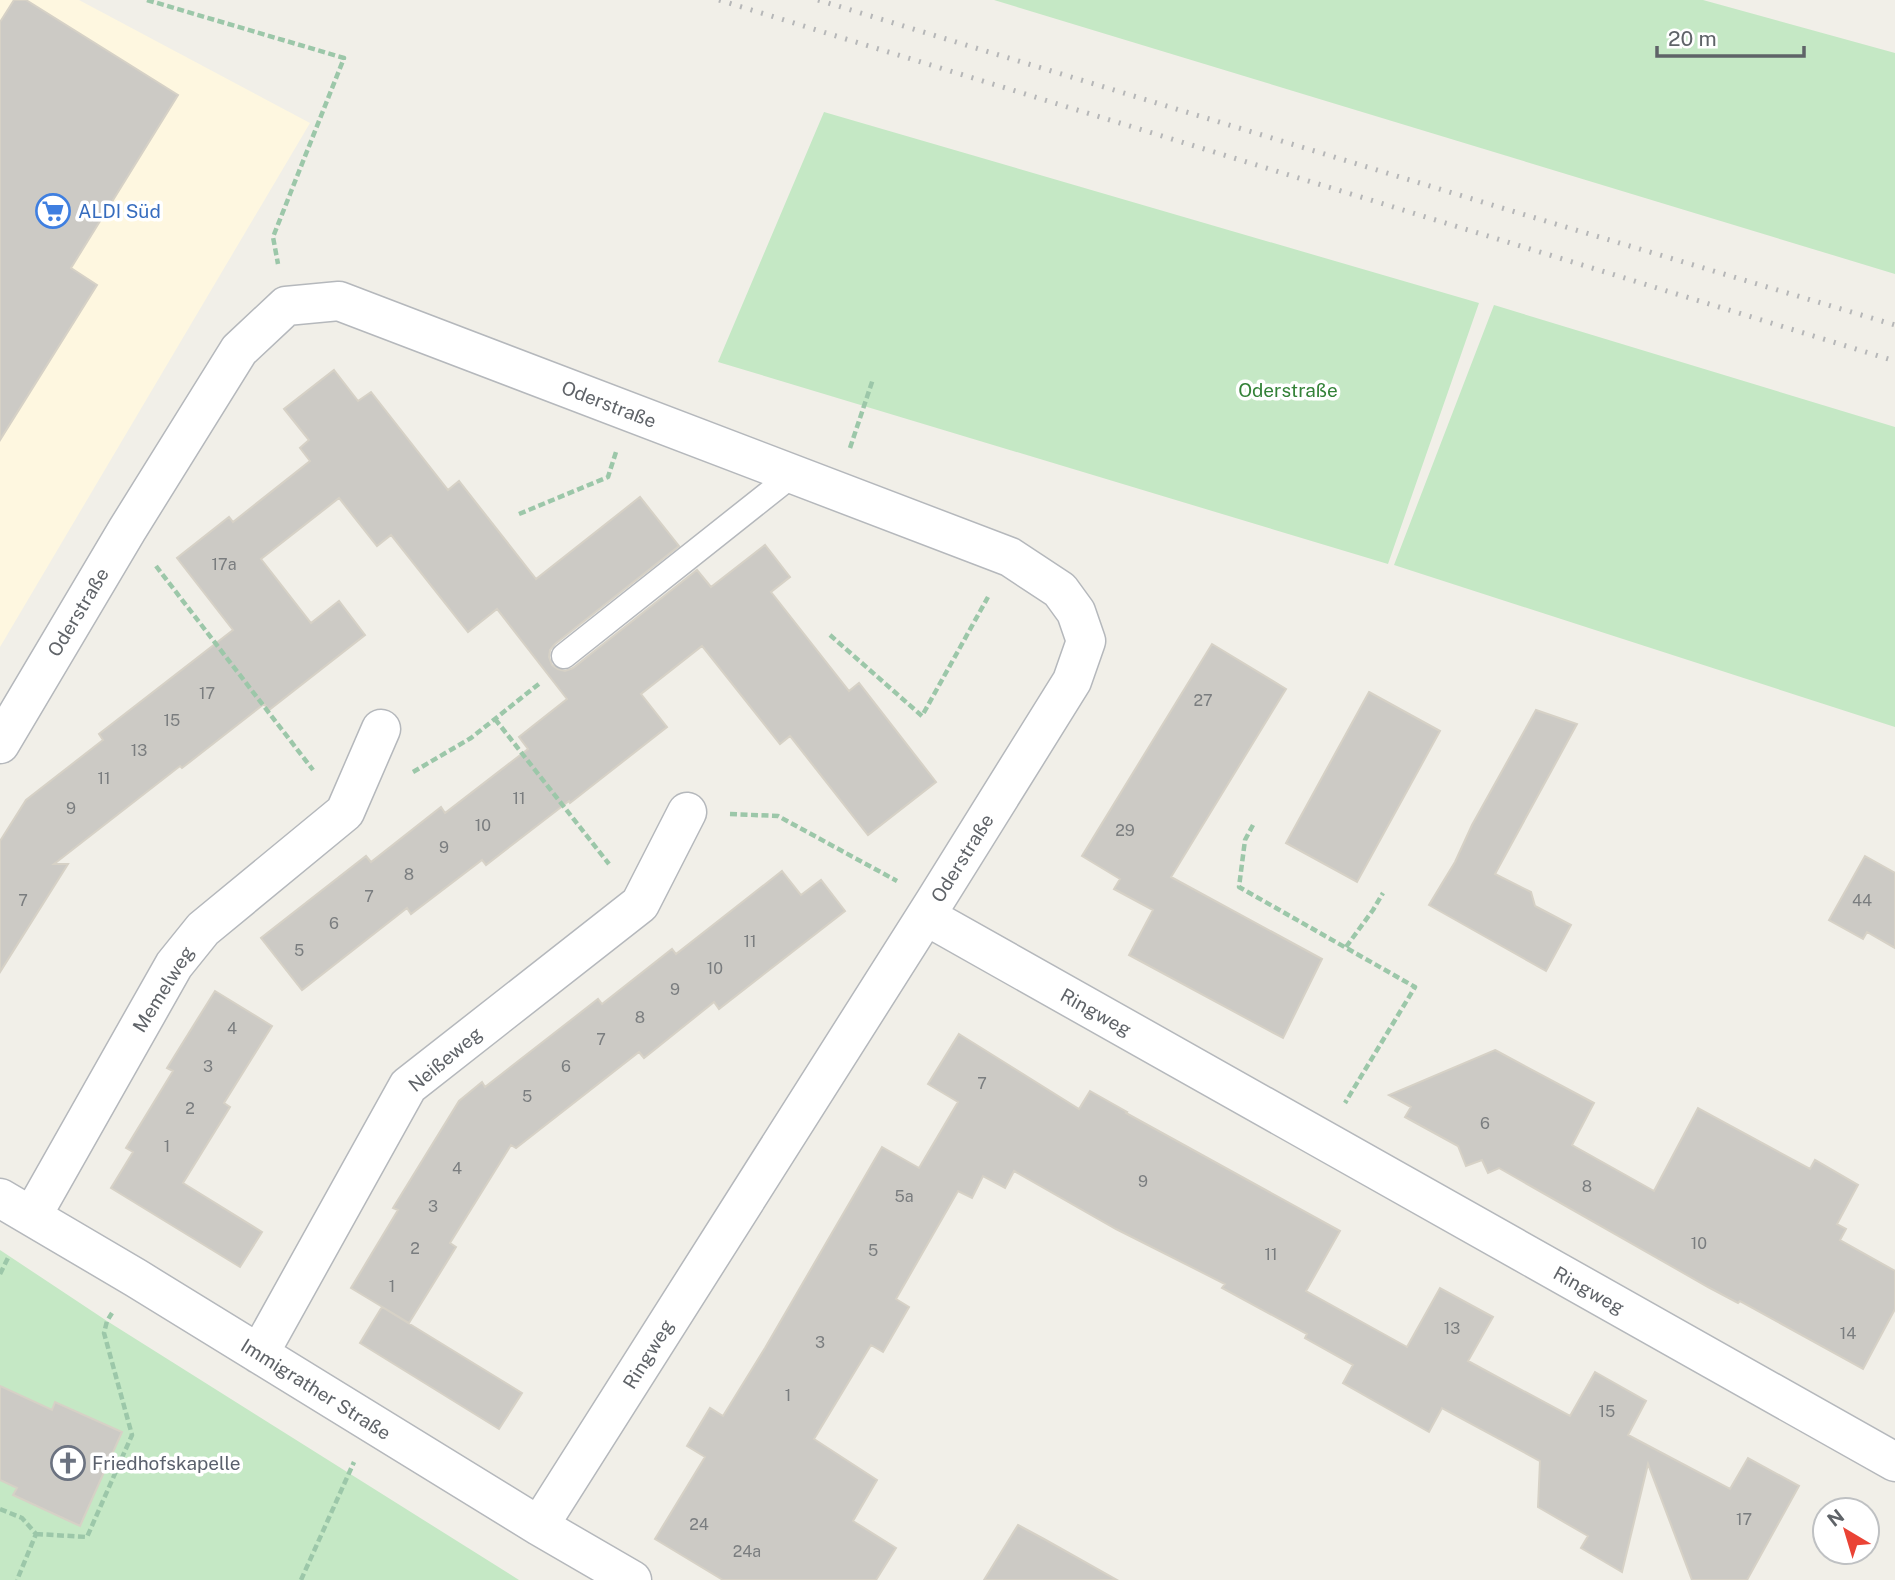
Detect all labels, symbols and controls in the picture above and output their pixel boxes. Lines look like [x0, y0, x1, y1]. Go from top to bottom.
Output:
scale bar [1657, 14, 1804, 58]
text: 20 m [1668, 26, 1717, 51]
supermarket icon: ALDI Süd [34, 192, 72, 230]
place label: ALDI Süd [78, 200, 161, 222]
street label: Oderstraße [559, 376, 659, 432]
park label: Oderstraße [1238, 379, 1338, 401]
house number: 17a [212, 555, 236, 574]
street label: Oderstraße [43, 564, 113, 660]
house number: 17 [199, 684, 215, 703]
house number: 27 [1193, 691, 1213, 710]
house number: 15 [164, 711, 180, 730]
house number: 13 [131, 741, 147, 760]
house number: 11 [97, 769, 111, 788]
house number: 11 [512, 789, 526, 808]
house number: 9 [66, 799, 76, 818]
street label: Oderstraße [926, 810, 998, 906]
house number: 10 [475, 816, 491, 835]
house number: 29 [1115, 821, 1135, 840]
house number: 9 [439, 838, 449, 857]
house number: 8 [404, 865, 414, 884]
house number: 7 [364, 887, 374, 906]
house number: 7 [18, 891, 28, 910]
house number: 44 [1852, 891, 1872, 910]
house number: 6 [329, 914, 339, 933]
house number: 11 [743, 932, 757, 951]
house number: 5 [294, 941, 304, 960]
street label: Memelweg [128, 942, 198, 1036]
house number: 10 [707, 959, 723, 978]
house number: 9 [670, 980, 680, 999]
street label: Ringweg [1057, 984, 1135, 1040]
house number: 8 [635, 1008, 645, 1027]
house number: 4 [227, 1019, 237, 1038]
street label: Neißeweg [404, 1022, 486, 1096]
house number: 7 [596, 1030, 606, 1049]
house number: 3 [203, 1057, 213, 1076]
house number: 6 [561, 1057, 571, 1076]
house number: 7 [977, 1074, 987, 1093]
house number: 5 [522, 1087, 532, 1106]
house number: 2 [185, 1099, 195, 1118]
house number: 6 [1480, 1114, 1490, 1133]
house number: 1 [164, 1137, 170, 1156]
house number: 4 [452, 1159, 462, 1178]
house number: 9 [1138, 1172, 1148, 1191]
house number: 8 [1582, 1177, 1592, 1196]
house number: 5a [894, 1187, 914, 1206]
house number: 3 [428, 1197, 438, 1216]
house number: 10 [1691, 1234, 1707, 1253]
house number: 2 [410, 1239, 420, 1258]
house number: 5 [868, 1241, 878, 1260]
house number: 11 [1264, 1245, 1278, 1264]
street label: Ringweg [1550, 1262, 1628, 1318]
house number: 1 [389, 1277, 395, 1296]
street label: Ringweg [618, 1315, 678, 1393]
house number: 13 [1444, 1319, 1460, 1338]
house number: 14 [1840, 1324, 1856, 1343]
house number: 3 [815, 1333, 825, 1352]
street label: Immigrather Straße [237, 1334, 395, 1444]
house number: 1 [785, 1386, 791, 1405]
house number: 15 [1599, 1402, 1615, 1421]
church icon: Friedhofskapelle [49, 1444, 87, 1482]
place label: Friedhofskapelle [92, 1452, 241, 1474]
north arrow [1811, 1496, 1881, 1566]
text: N [1823, 1504, 1848, 1531]
house number: 17 [1736, 1510, 1752, 1529]
house number: 24 [689, 1515, 709, 1534]
house number: 24a [733, 1542, 761, 1561]

